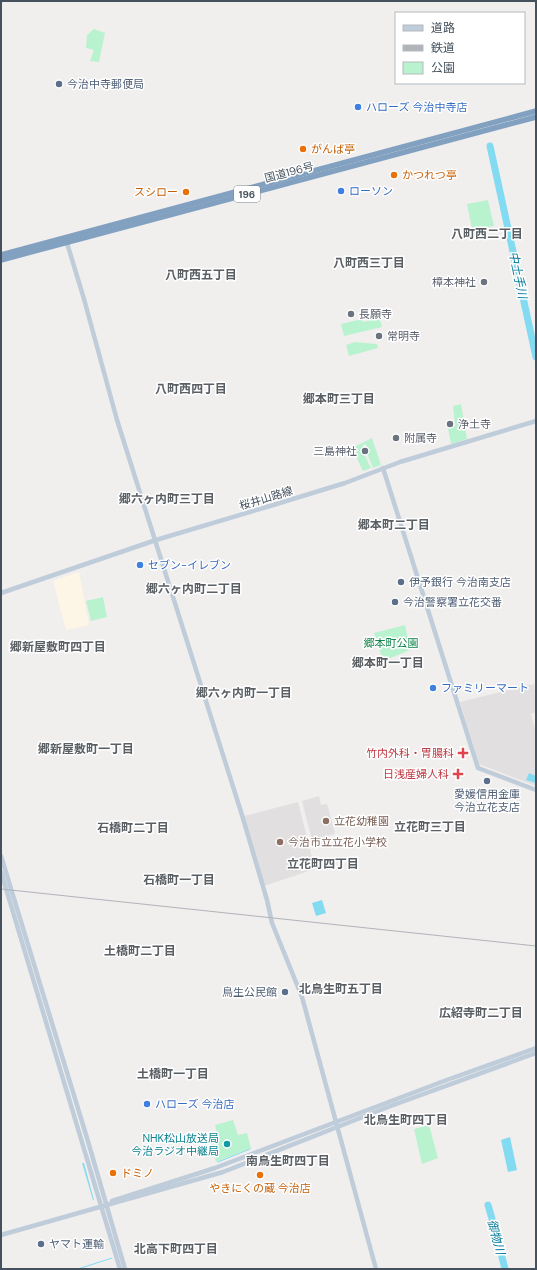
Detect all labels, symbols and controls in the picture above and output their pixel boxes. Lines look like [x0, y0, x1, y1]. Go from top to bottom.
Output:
legend [395, 12, 525, 84]
text: 道路 [431, 20, 455, 36]
text: 鉄道 [431, 40, 455, 56]
text: 公園 [431, 60, 455, 76]
place label: 今治中寺郵便局 [67, 77, 144, 91]
marker: 今治中寺郵便局 [54, 79, 64, 89]
place label: ハローズ 今治中寺店 [366, 100, 467, 114]
marker: ハローズ 今治中寺店 [353, 102, 363, 112]
place label: がんば亭 [311, 142, 355, 156]
marker: がんば亭 [298, 144, 308, 154]
street label: 国道196号 [263, 159, 315, 185]
place label: かつれつ亭 [402, 168, 457, 182]
marker: かつれつ亭 [389, 170, 399, 180]
place label: ローソン [349, 184, 393, 198]
place label: スシロー [134, 185, 178, 199]
road number: 196 [234, 186, 260, 202]
marker: ローソン [336, 186, 346, 196]
marker: スシロー [181, 187, 191, 197]
district label: 八町西二丁目 [451, 226, 523, 242]
water label: 中土手川 [505, 250, 531, 302]
district label: 八町西三丁目 [333, 255, 405, 271]
district label: 八町西五丁目 [165, 267, 237, 283]
place label: 樟本神社 [432, 275, 476, 289]
marker: 樟本神社 [479, 277, 489, 287]
place label: 長願寺 [359, 307, 392, 321]
marker: 長願寺 [346, 309, 356, 319]
place label: 常明寺 [387, 329, 420, 343]
marker: 常明寺 [374, 331, 384, 341]
district label: 八町西四丁目 [155, 381, 227, 397]
district label: 郷本町三丁目 [303, 391, 375, 407]
place label: 浄土寺 [458, 417, 491, 431]
marker: 浄土寺 [445, 419, 455, 429]
place label: 附属寺 [404, 431, 437, 445]
marker: 附属寺 [391, 433, 401, 443]
place label: 三島神社 [313, 444, 357, 458]
marker: 三島神社 [360, 446, 370, 456]
street label: 桜井山路線 [238, 483, 294, 513]
district label: 郷六ヶ内町三丁目 [119, 491, 215, 507]
district label: 郷本町二丁目 [358, 517, 430, 533]
place label: セブン-イレブン [148, 558, 231, 572]
marker: セブン-イレブン [135, 560, 145, 570]
place label: 伊予銀行 今治南支店 [409, 575, 511, 589]
marker: 伊予銀行 今治南支店 [396, 577, 406, 587]
district label: 郷六ヶ内町二丁目 [146, 581, 242, 597]
place label: 今治警察署立花交番 [403, 595, 502, 609]
marker: 今治警察署立花交番 [390, 597, 400, 607]
park label: 郷本町公園 [364, 636, 419, 650]
district label: 郷新屋敷町四丁目 [10, 639, 106, 655]
district label: 郷本町一丁目 [352, 655, 424, 671]
place label: ファミリーマート [441, 681, 529, 695]
marker: ファミリーマート [428, 683, 438, 693]
district label: 郷六ヶ内町一丁目 [196, 685, 292, 701]
district label: 郷新屋敷町一丁目 [38, 741, 134, 757]
place label: 竹内外科・胃腸科 [366, 746, 454, 760]
marker: 竹内外科・胃腸科 [457, 747, 469, 759]
place label: 日浅産婦人科 [383, 767, 449, 781]
marker: 日浅産婦人科 [452, 768, 464, 780]
marker: 愛媛信用金庫 今治立花支店 [482, 776, 492, 786]
place label: 愛媛信用金庫 今治立花支店 [454, 787, 520, 814]
place label: 立花幼稚園 [334, 814, 389, 828]
marker: 立花幼稚園 [321, 816, 331, 826]
district label: 立花町三丁目 [394, 819, 466, 835]
district label: 石橋町二丁目 [97, 820, 169, 836]
place label: 今治市立立花小学校 [288, 835, 387, 849]
marker: 今治市立立花小学校 [275, 837, 285, 847]
district label: 立花町四丁目 [287, 856, 359, 872]
district label: 石橋町一丁目 [143, 872, 215, 888]
district label: 土橋町二丁目 [104, 943, 176, 959]
district label: 北鳥生町五丁目 [299, 981, 383, 997]
place label: 鳥生公民館 [222, 985, 277, 999]
marker: 鳥生公民館 [280, 987, 290, 997]
district label: 広紹寺町二丁目 [439, 1005, 523, 1021]
district label: 土橋町一丁目 [137, 1066, 209, 1082]
place label: ハローズ 今治店 [155, 1097, 234, 1111]
marker: ハローズ 今治店 [142, 1099, 152, 1109]
district label: 北鳥生町四丁目 [364, 1112, 448, 1128]
place label: NHK松山放送局 今治ラジオ中継局 [131, 1131, 219, 1158]
marker: NHK松山放送局 今治ラジオ中継局 [222, 1139, 232, 1149]
district label: 南鳥生町四丁目 [246, 1153, 330, 1169]
place label: ドミノ [121, 1166, 154, 1180]
marker: ドミノ [108, 1168, 118, 1178]
marker: やきにくの蔵 今治店 [255, 1170, 265, 1180]
place label: やきにくの蔵 今治店 [209, 1181, 311, 1195]
water label: 御物川 [484, 1218, 509, 1258]
place label: ヤマト運輸 [49, 1237, 104, 1251]
marker: ヤマト運輸 [36, 1239, 46, 1249]
district label: 北高下町四丁目 [134, 1241, 218, 1257]

